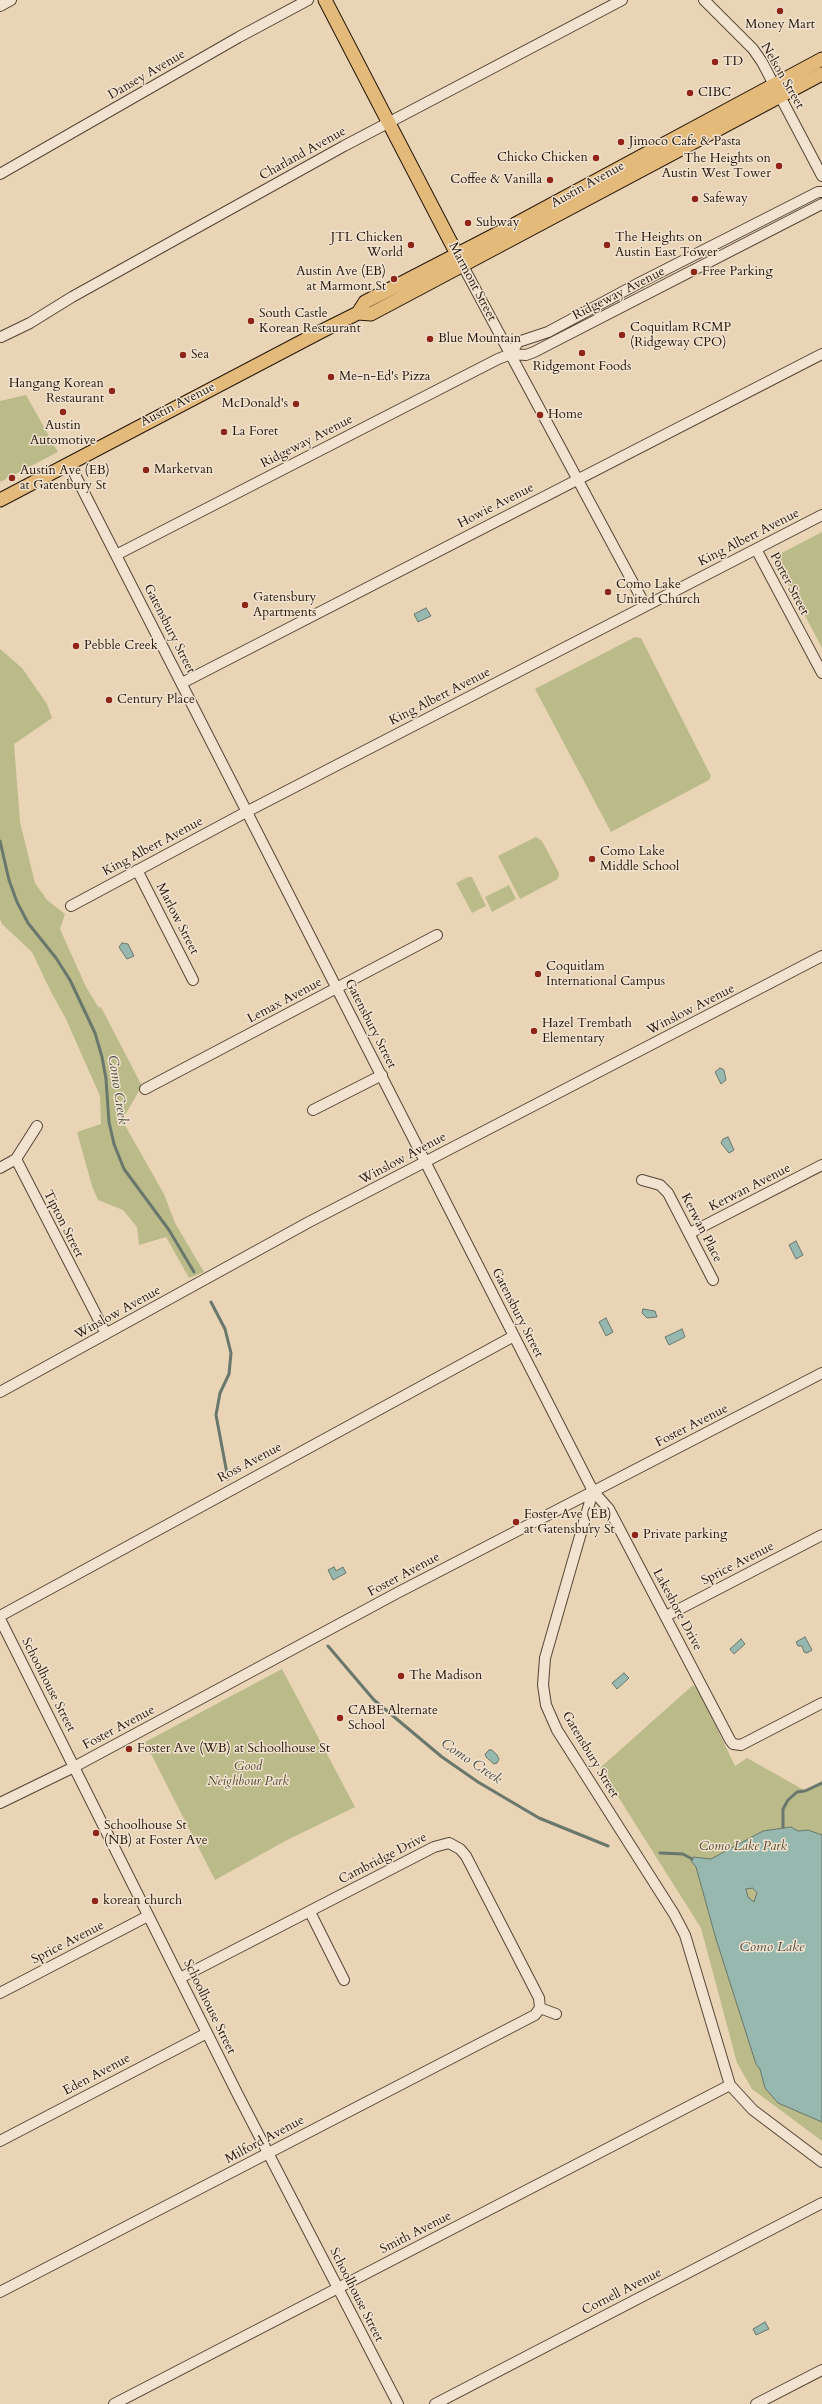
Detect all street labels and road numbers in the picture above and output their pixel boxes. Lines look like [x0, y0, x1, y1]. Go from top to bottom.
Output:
street label: Nelson Street [757, 40, 807, 112]
street label: Dansey Avenue [106, 47, 188, 103]
street label: Charland Avenue [257, 124, 349, 184]
street label: Austin Avenue [549, 158, 627, 212]
street label: Marmont Street [445, 240, 499, 324]
street label: Ridgeway Avenue [570, 264, 668, 324]
street label: Austin Avenue [138, 380, 218, 430]
street label: Ridgeway Avenue [258, 412, 356, 472]
street label: Howie Avenue [455, 480, 537, 532]
street label: King Albert Avenue [696, 506, 802, 570]
street label: Porter Street [766, 550, 812, 618]
street label: Gatensbury Street [140, 582, 198, 676]
street label: King Albert Avenue [387, 665, 493, 729]
street label: King Albert Avenue [100, 814, 206, 880]
street label: Marlow Street [152, 881, 202, 957]
street label: Lemax Avenue [245, 975, 325, 1027]
street label: Gatensbury Street [341, 977, 399, 1071]
street label: Winslow Avenue [645, 981, 737, 1039]
street label: Winslow Avenue [357, 1130, 449, 1188]
street label: Kerwan Avenue [707, 1161, 793, 1215]
street label: Tipton Street [39, 1188, 87, 1260]
street label: Kerwan Place [677, 1191, 725, 1265]
street label: Gatensbury Street [488, 1266, 546, 1360]
street label: Winslow Avenue [72, 1283, 164, 1343]
street label: Foster Avenue [653, 1401, 731, 1451]
street label: Ross Avenue [215, 1440, 285, 1486]
street label: Sprice Avenue [699, 1539, 777, 1589]
street label: Foster Avenue [365, 1550, 443, 1600]
street label: Lakeshore Drive [649, 1566, 705, 1654]
street label: Schoolhouse Street [18, 1635, 78, 1735]
street label: Foster Avenue [80, 1703, 158, 1753]
street label: Gatensbury Street [558, 1709, 622, 1801]
street label: Cambridge Drive [336, 1830, 430, 1888]
street label: Sprice Avenue [29, 1918, 107, 1968]
street label: Schoolhouse Street [179, 1957, 239, 2057]
street label: Eden Avenue [61, 2051, 133, 2099]
street label: Milford Avenue [223, 2113, 307, 2167]
street label: Smith Avenue [378, 2208, 454, 2258]
street label: Schoolhouse Street [326, 2245, 386, 2345]
street label: Cornell Avenue [580, 2265, 664, 2319]

